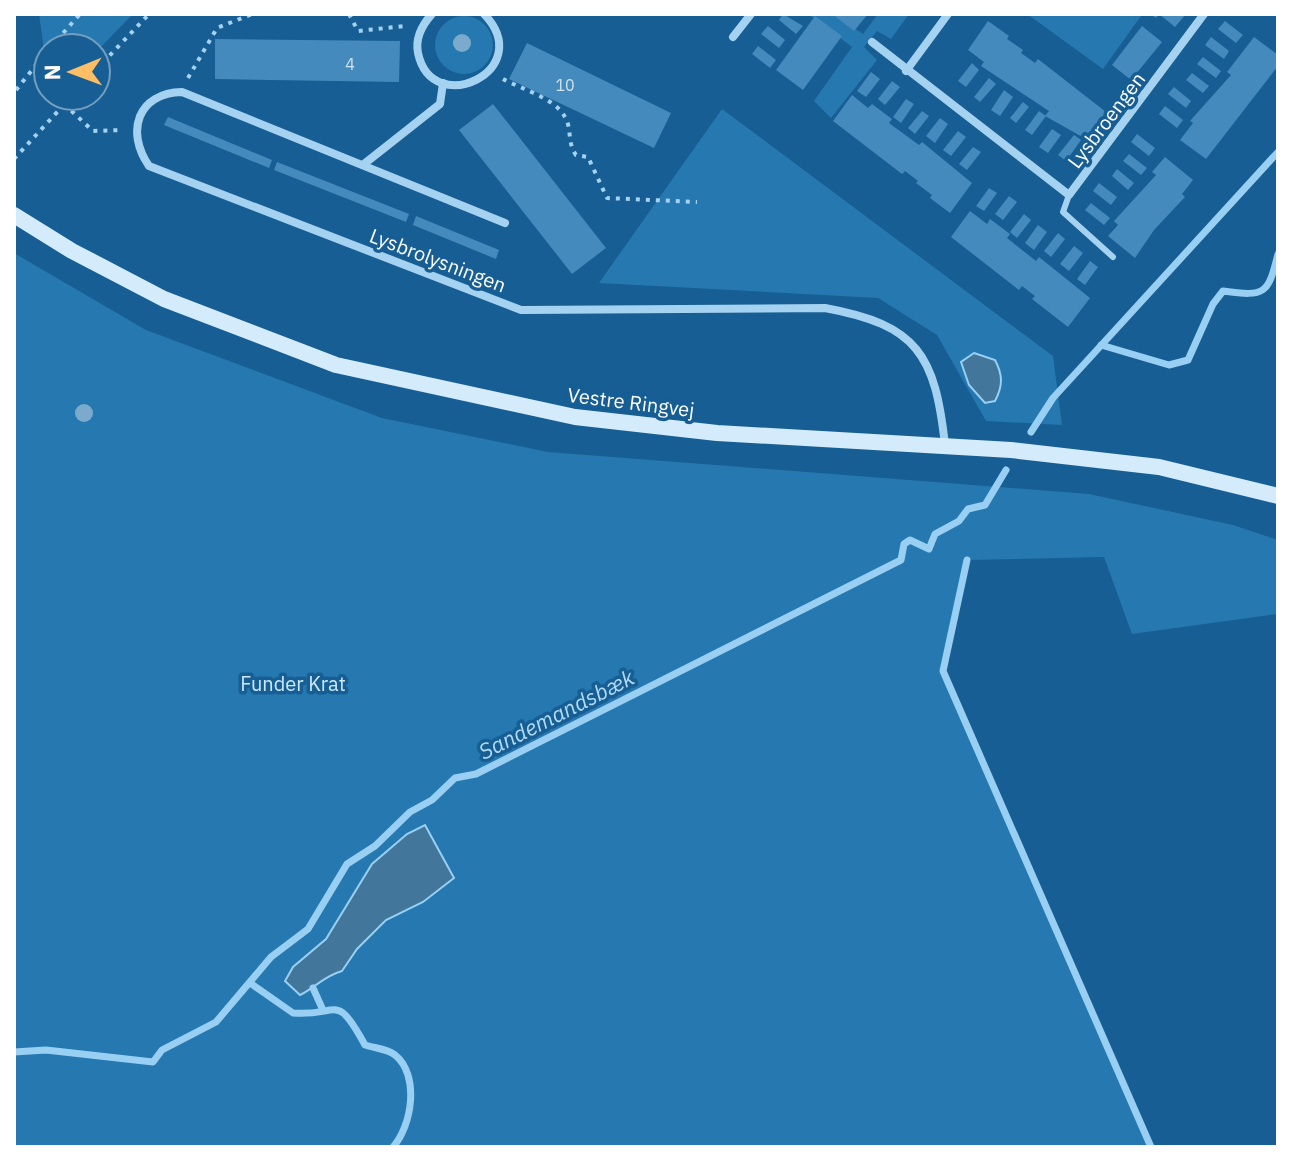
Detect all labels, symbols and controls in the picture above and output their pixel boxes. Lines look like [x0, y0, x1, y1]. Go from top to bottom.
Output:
north arrow [32, 32, 112, 112]
house number: 4 [345, 54, 355, 74]
text: N [37, 64, 66, 81]
street label: Lysbroengen [1061, 66, 1151, 174]
house number: 10 [555, 75, 575, 95]
street label: Lysbrolysningen [366, 222, 510, 298]
street label: Vestre Ringvej [566, 381, 696, 423]
water label: Sandemandsbæk [473, 662, 639, 766]
park label: Funder Krat [240, 670, 346, 697]

